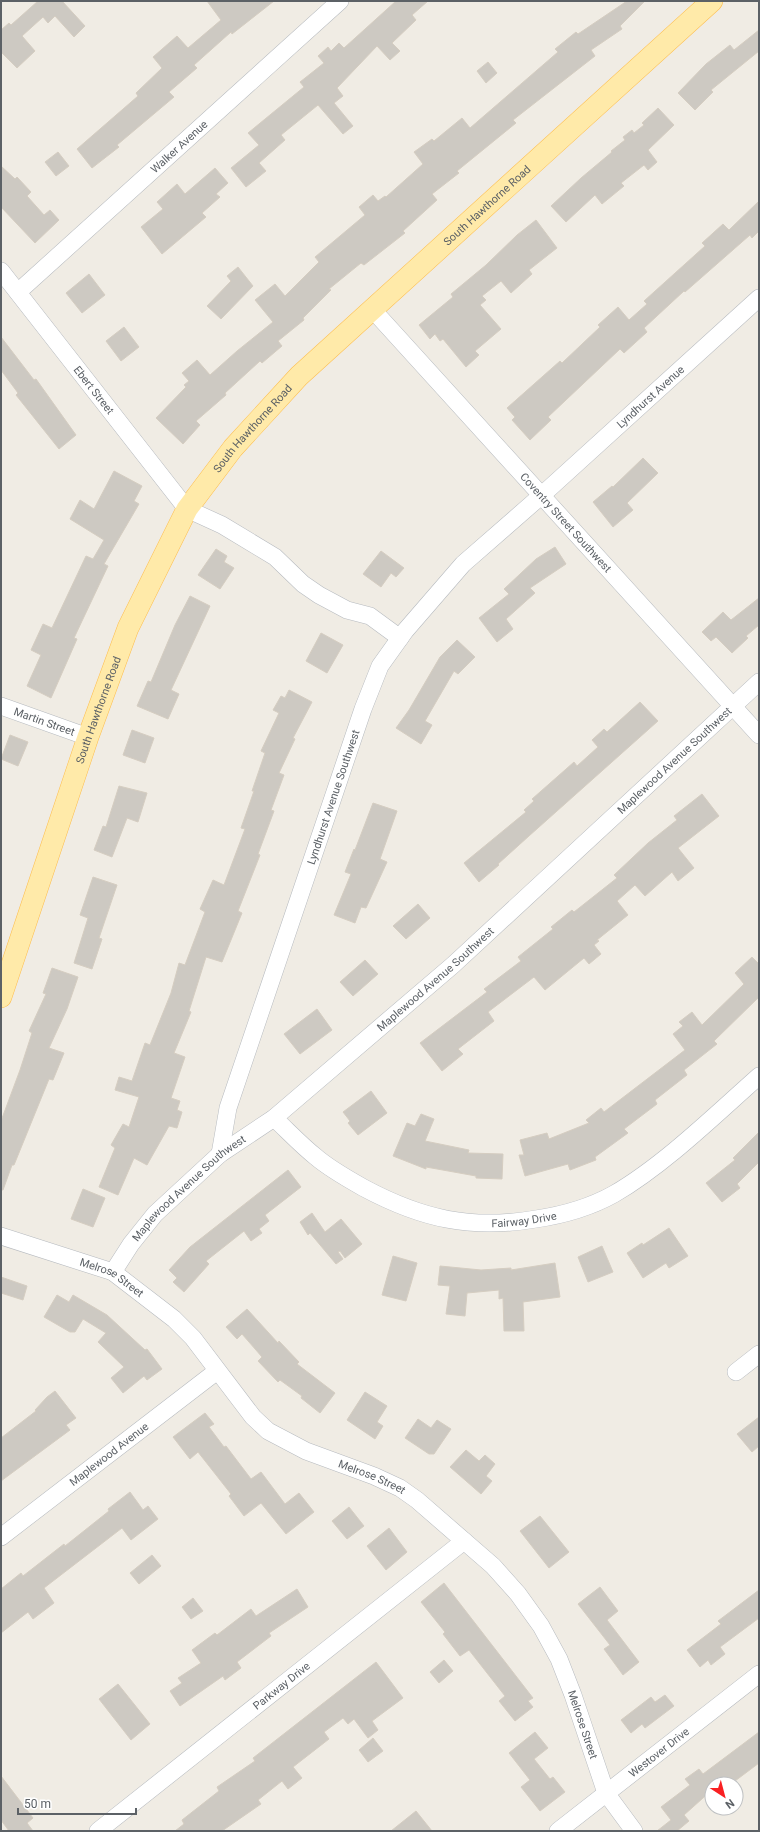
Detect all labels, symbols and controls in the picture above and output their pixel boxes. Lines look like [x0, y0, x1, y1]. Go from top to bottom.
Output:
street label: Walker Avenue [148, 118, 211, 176]
street label: South Hawthorne Road [441, 163, 533, 249]
street label: Lyndhurst Avenue [614, 363, 687, 431]
street label: Ebert Street [71, 364, 117, 417]
street label: South Hawthorne Road [211, 382, 295, 475]
street label: Coventry Street Southwest [517, 470, 614, 575]
street label: South Hawthorne Road [74, 655, 124, 765]
street label: Maplewood Avenue Southwest [615, 704, 735, 817]
street label: Martin Street [12, 705, 77, 739]
street label: Lyndhurst Avenue Southwest [305, 728, 363, 866]
street label: Maplewood Avenue Southwest [375, 924, 497, 1034]
street label: Maplewood Avenue Southwest [130, 1133, 249, 1244]
street label: Fairway Drive [491, 1209, 558, 1230]
street label: Melrose Street [78, 1256, 146, 1300]
street label: Maplewood Avenue [67, 1420, 151, 1489]
street label: Melrose Street [337, 1457, 408, 1497]
street label: Parkway Drive [251, 1659, 313, 1713]
street label: Melrose Street [565, 1689, 600, 1761]
street label: Westover Drive [626, 1725, 692, 1780]
north arrow [704, 1776, 744, 1816]
scale bar [18, 1790, 136, 1816]
text: N [722, 1796, 737, 1811]
text: 50 m [24, 1797, 51, 1811]

